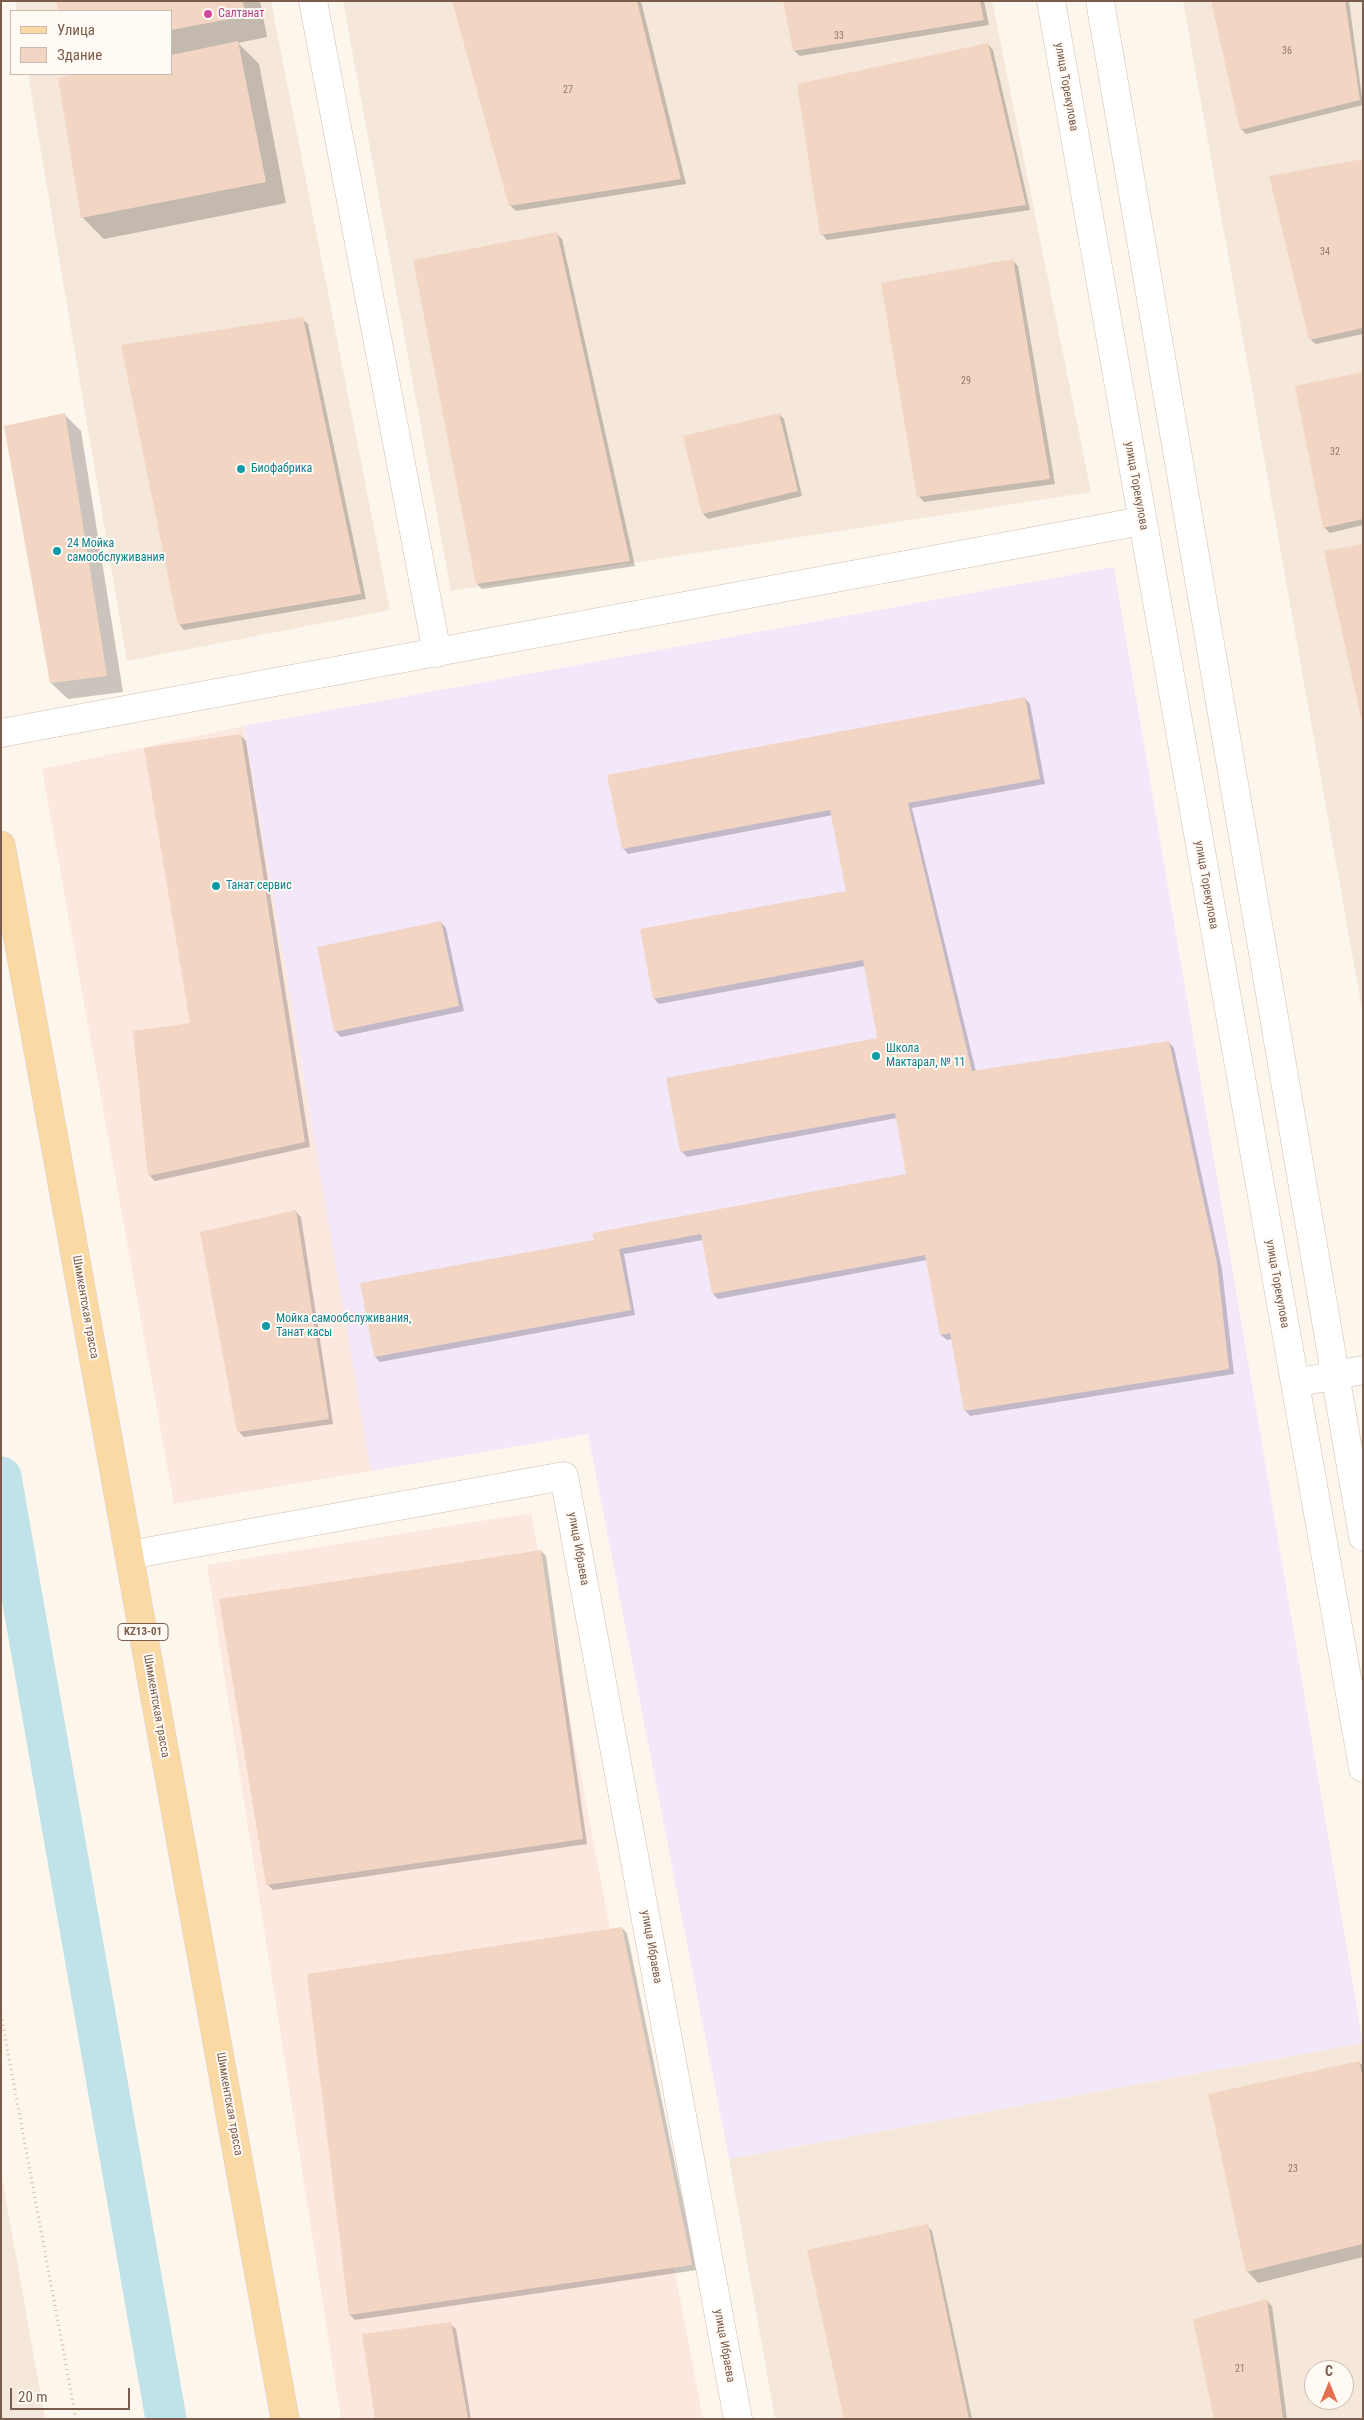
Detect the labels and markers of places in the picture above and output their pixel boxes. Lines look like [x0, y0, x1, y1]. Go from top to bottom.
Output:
place label: Салтанат [218, 7, 264, 21]
marker: Салтанат [202, 8, 214, 20]
place label: Биофабрика [251, 462, 312, 476]
marker: Биофабрика [235, 463, 247, 475]
place label: 24 Мойка самообслуживания [67, 537, 164, 565]
marker: 24 Мойка самообслуживания [51, 545, 63, 557]
place label: Танат сервис [226, 879, 292, 893]
marker: Танат сервис [210, 880, 222, 892]
place label: Школа Мактарал, № 11 [886, 1042, 965, 1070]
marker: Школа Мактарал, № 11 [870, 1050, 882, 1062]
place label: Мойка самообслуживания, Танат касы [276, 1312, 411, 1340]
marker: Мойка самообслуживания, Танат касы [260, 1320, 272, 1332]

